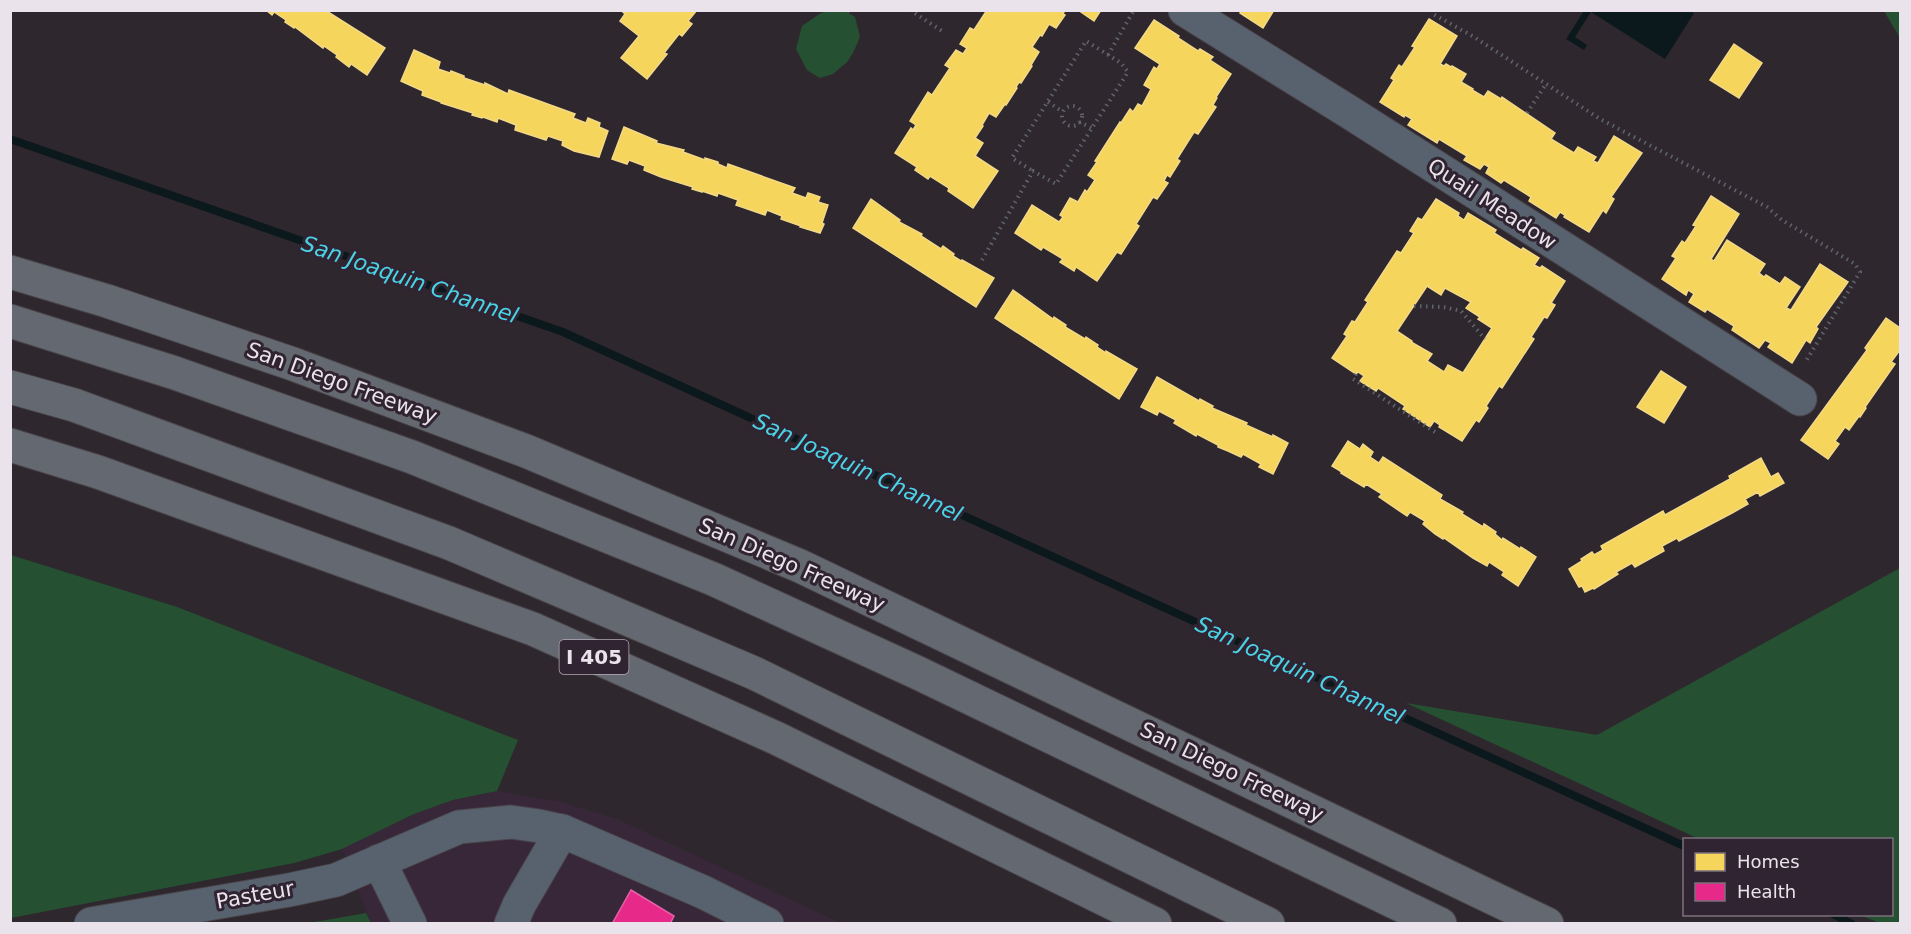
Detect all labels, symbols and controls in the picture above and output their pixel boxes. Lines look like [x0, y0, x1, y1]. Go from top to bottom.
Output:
street label: Quail Meadow [1423, 154, 1561, 254]
water label: San Joaquin Channel [298, 231, 521, 328]
street label: San Diego Freeway [243, 337, 441, 429]
water label: San Joaquin Channel [750, 408, 966, 527]
street label: San Diego Freeway [695, 513, 889, 617]
water label: San Joaquin Channel [1192, 611, 1408, 730]
road number: I 405 [560, 640, 628, 674]
street label: San Diego Freeway [1136, 717, 1328, 827]
legend [1683, 838, 1893, 916]
text: Homes [1737, 851, 1800, 872]
street label: Pasteur [214, 876, 296, 914]
text: Health [1737, 881, 1796, 902]

